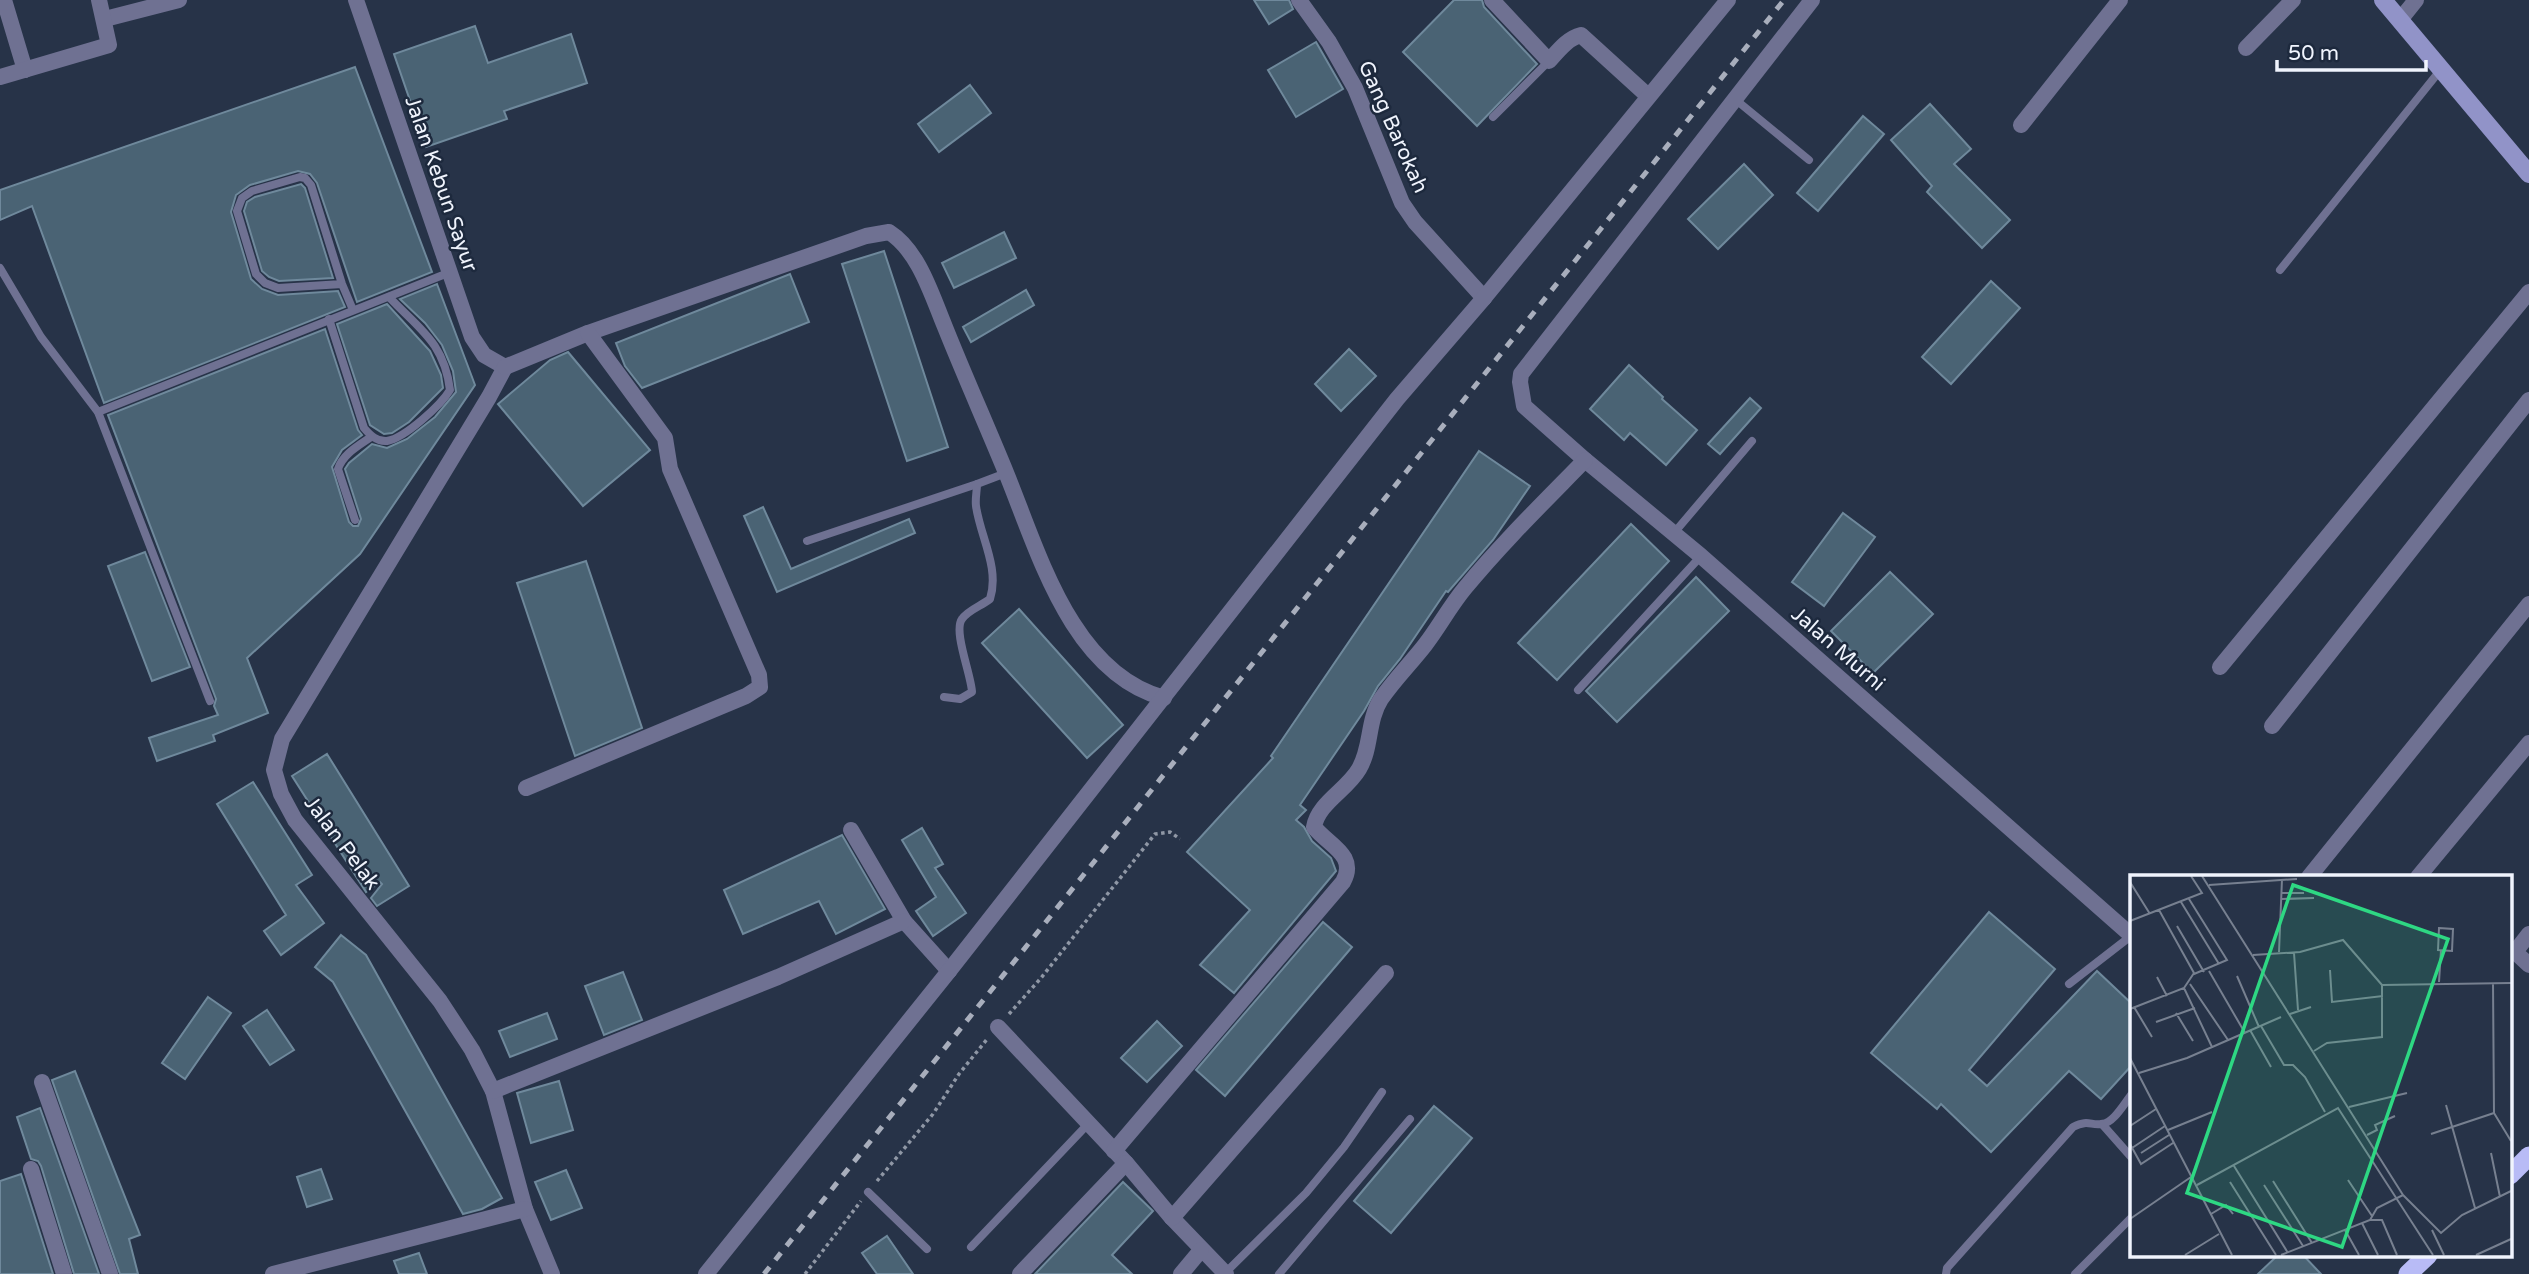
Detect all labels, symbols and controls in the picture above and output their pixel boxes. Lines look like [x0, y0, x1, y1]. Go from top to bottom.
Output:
scale bar [2277, 28, 2426, 72]
text: 50 m [2288, 41, 2339, 66]
street label: Gang Barokah [1353, 57, 1433, 197]
street label: Jalan Kebun Sayur [399, 93, 483, 275]
street label: Jalan Murni [1786, 602, 1890, 696]
street label: Jalan Pelak [299, 791, 385, 895]
inset map [2130, 875, 2512, 1256]

